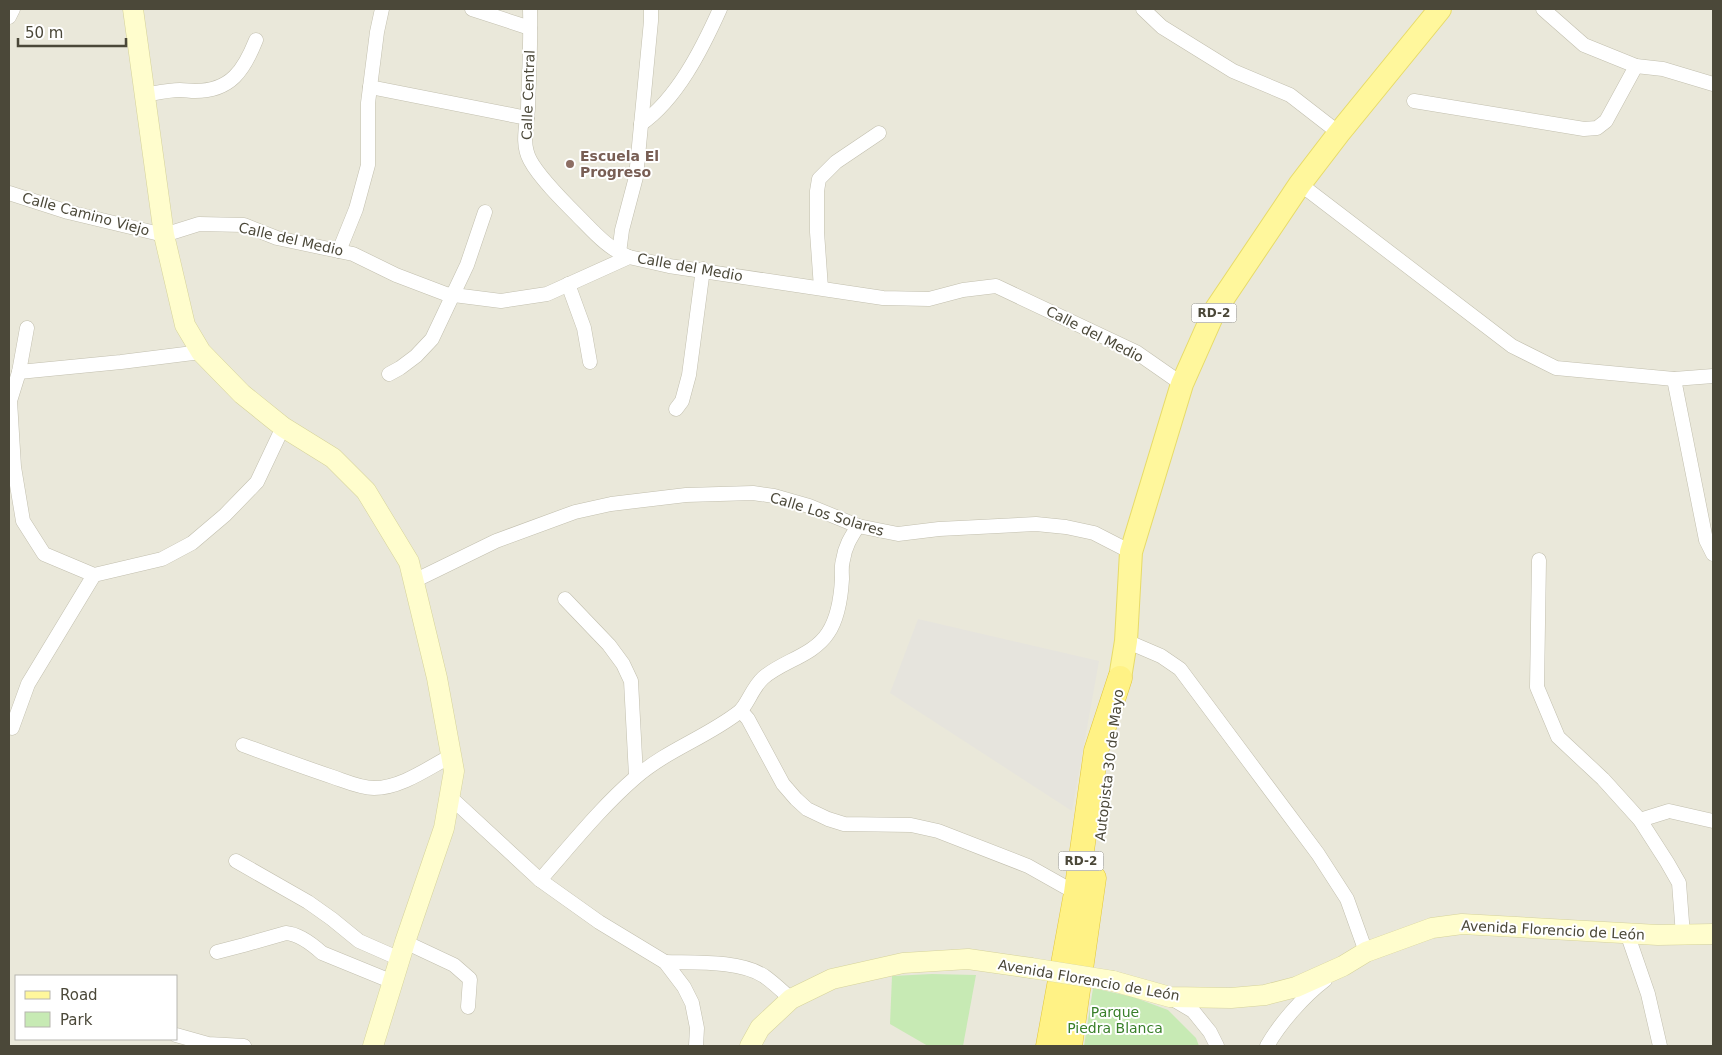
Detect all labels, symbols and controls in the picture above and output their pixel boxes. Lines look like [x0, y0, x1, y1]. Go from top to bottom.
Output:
scale bar [18, 15, 125, 47]
text: 50 m [25, 24, 63, 42]
street label: Calle Central [518, 50, 538, 140]
place label: Escuela El Progreso [580, 148, 659, 180]
marker: Escuela El Progreso [564, 158, 576, 170]
street label: Calle Camino Viejo [21, 189, 151, 239]
street label: Calle del Medio [237, 219, 345, 259]
street label: Calle del Medio [636, 250, 744, 284]
street label: Calle del Medio [1044, 303, 1146, 365]
road number: RD-2 [1192, 304, 1236, 322]
street label: Calle Los Solares [768, 489, 886, 539]
street label: Autopista 30 de Mayo [1092, 688, 1126, 842]
road number: RD-2 [1058, 851, 1104, 870]
street label: Avenida Florencio de León [1461, 917, 1645, 943]
street label: Avenida Florencio de León [997, 956, 1181, 1004]
legend [15, 975, 178, 1040]
text: Road [60, 986, 98, 1004]
park label: Parque Piedra Blanca [1067, 1004, 1163, 1036]
text: Park [60, 1011, 93, 1029]

